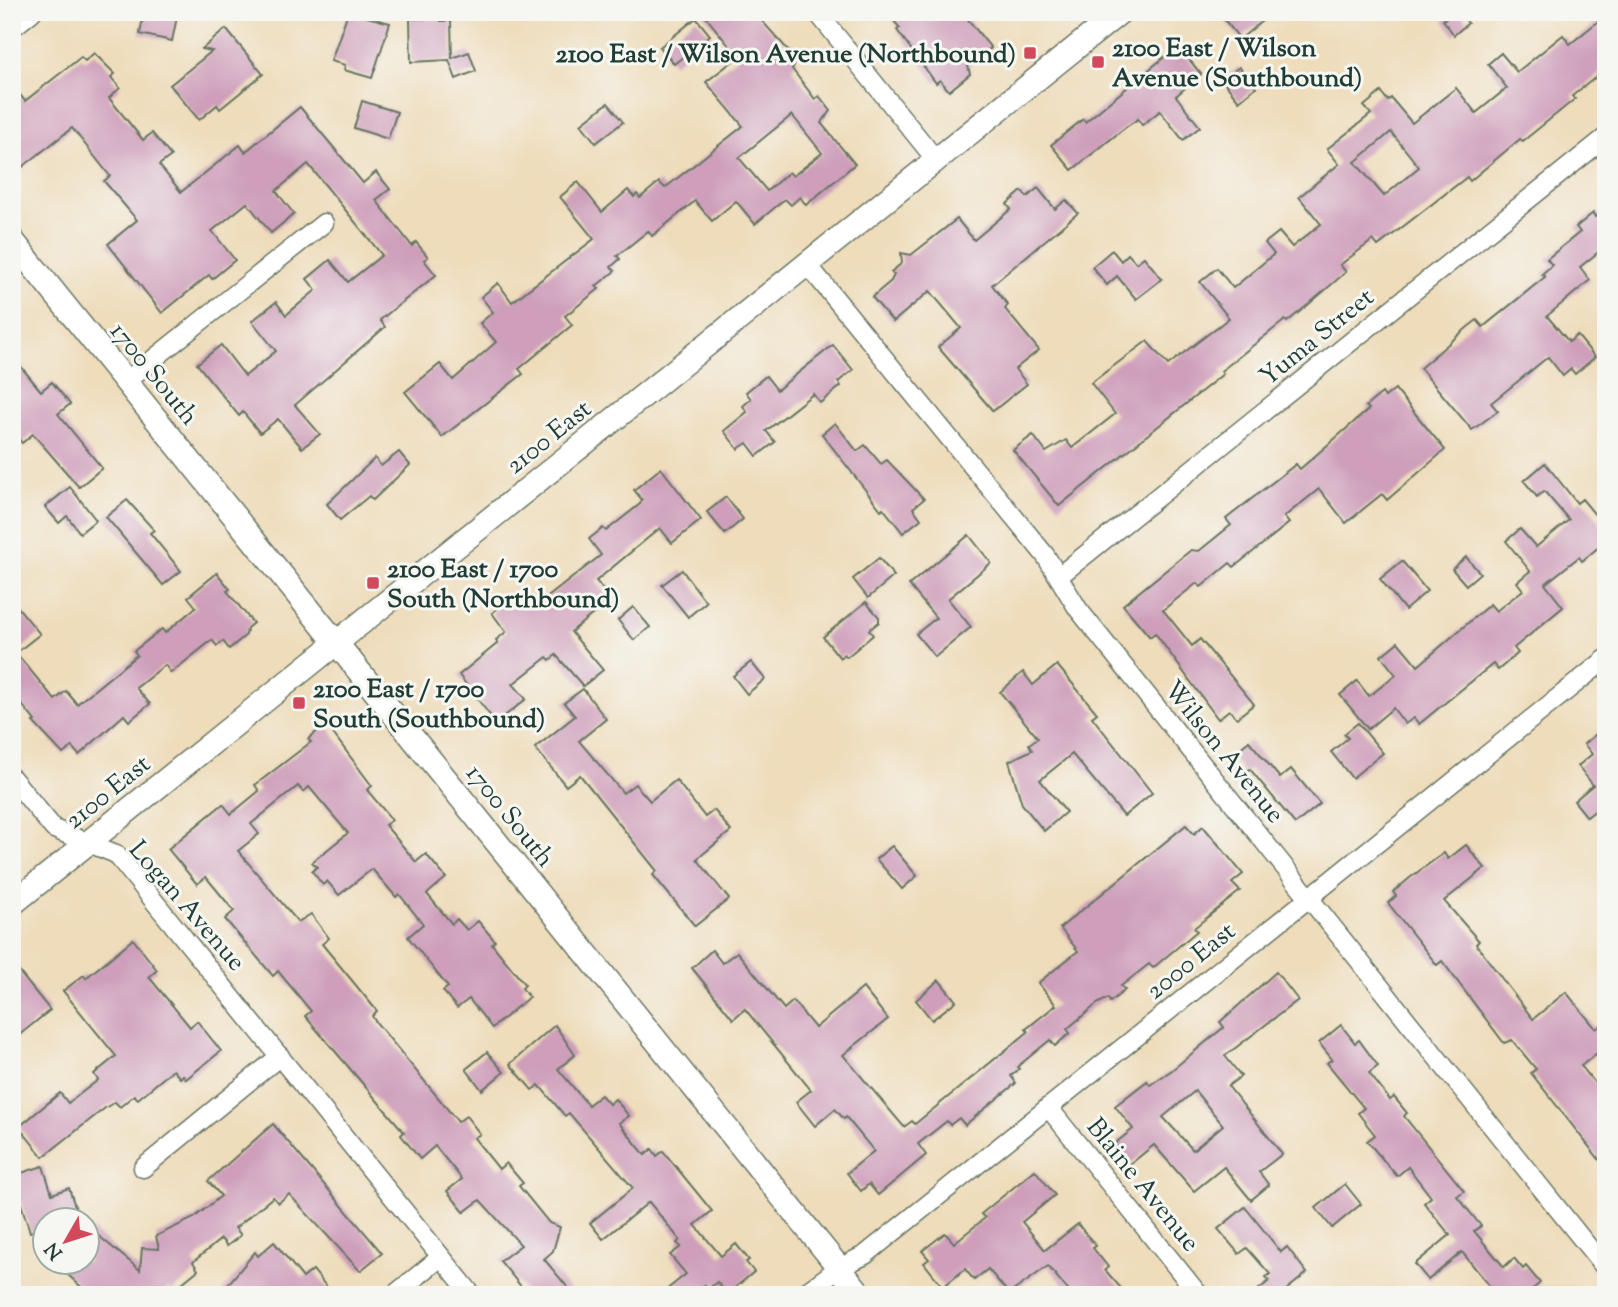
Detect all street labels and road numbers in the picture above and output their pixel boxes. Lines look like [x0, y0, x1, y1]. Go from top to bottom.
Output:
street label: Yuma Street [1252, 280, 1383, 396]
street label: 1700 South [100, 315, 206, 434]
street label: 2100 East [499, 392, 600, 484]
street label: Wilson Avenue [1154, 673, 1292, 832]
street label: 2100 East [58, 747, 159, 839]
street label: 1700 South [456, 757, 562, 876]
street label: Logan Avenue [119, 833, 253, 980]
street label: 2000 East [1139, 914, 1244, 1010]
street label: Blaine Avenue [1077, 1111, 1208, 1260]

